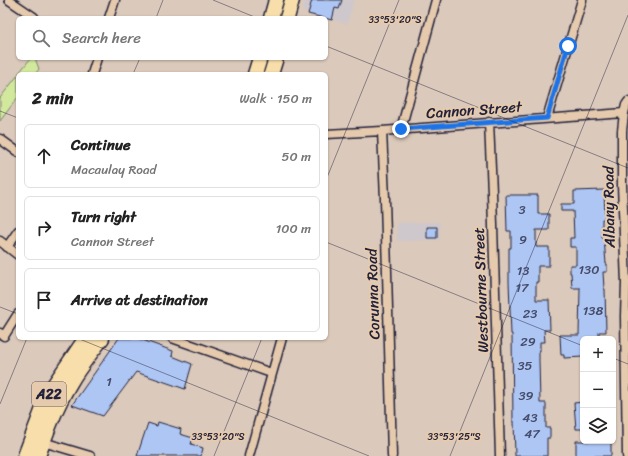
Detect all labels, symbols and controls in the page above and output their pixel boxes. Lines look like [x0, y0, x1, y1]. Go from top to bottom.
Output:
text: 33°53'20"S [368, 11, 422, 29]
search box [16, 16, 328, 60]
text: Search here [62, 25, 141, 51]
icon: search [30, 27, 52, 49]
route start [559, 37, 577, 55]
text: 2 min [32, 83, 73, 113]
text: Walk · 150 m [239, 87, 312, 110]
street label: Cannon Street [425, 94, 524, 126]
route end [392, 120, 410, 138]
text: Continue [71, 132, 131, 158]
icon: ahead [33, 145, 55, 167]
text: 50 m [281, 145, 311, 168]
text: Macaulay Road [71, 158, 156, 181]
street label: Albany Road [595, 165, 623, 249]
house number: 3 [518, 198, 526, 221]
text: Turn right [71, 204, 136, 230]
icon: right [33, 217, 55, 239]
text: 100 m [276, 217, 311, 240]
street label: Westbourne Street [466, 226, 496, 353]
house number: 9 [519, 228, 527, 251]
text: Cannon Street [71, 230, 154, 253]
street label: Corunna Road [358, 247, 388, 340]
house number: 130 [579, 258, 599, 281]
house number: 13 [517, 259, 529, 282]
house number: 17 [515, 276, 530, 299]
text: Arrive at destination [71, 287, 208, 313]
icon: arrive [33, 289, 55, 311]
house number: 138 [583, 299, 603, 322]
house number: 23 [523, 302, 537, 325]
house number: 29 [520, 330, 536, 353]
map controls [580, 336, 616, 444]
button: + [580, 336, 616, 372]
house number: 35 [517, 354, 533, 377]
house number: 1 [106, 370, 112, 393]
button: − [580, 372, 616, 408]
road number: A22 [32, 382, 66, 406]
house number: 39 [518, 384, 534, 407]
house number: 43 [522, 406, 538, 429]
button: layers [580, 408, 616, 444]
house number: 47 [524, 422, 541, 445]
text: 33°53'20"S [191, 428, 245, 446]
text: 33°53'25"S [428, 428, 481, 446]

